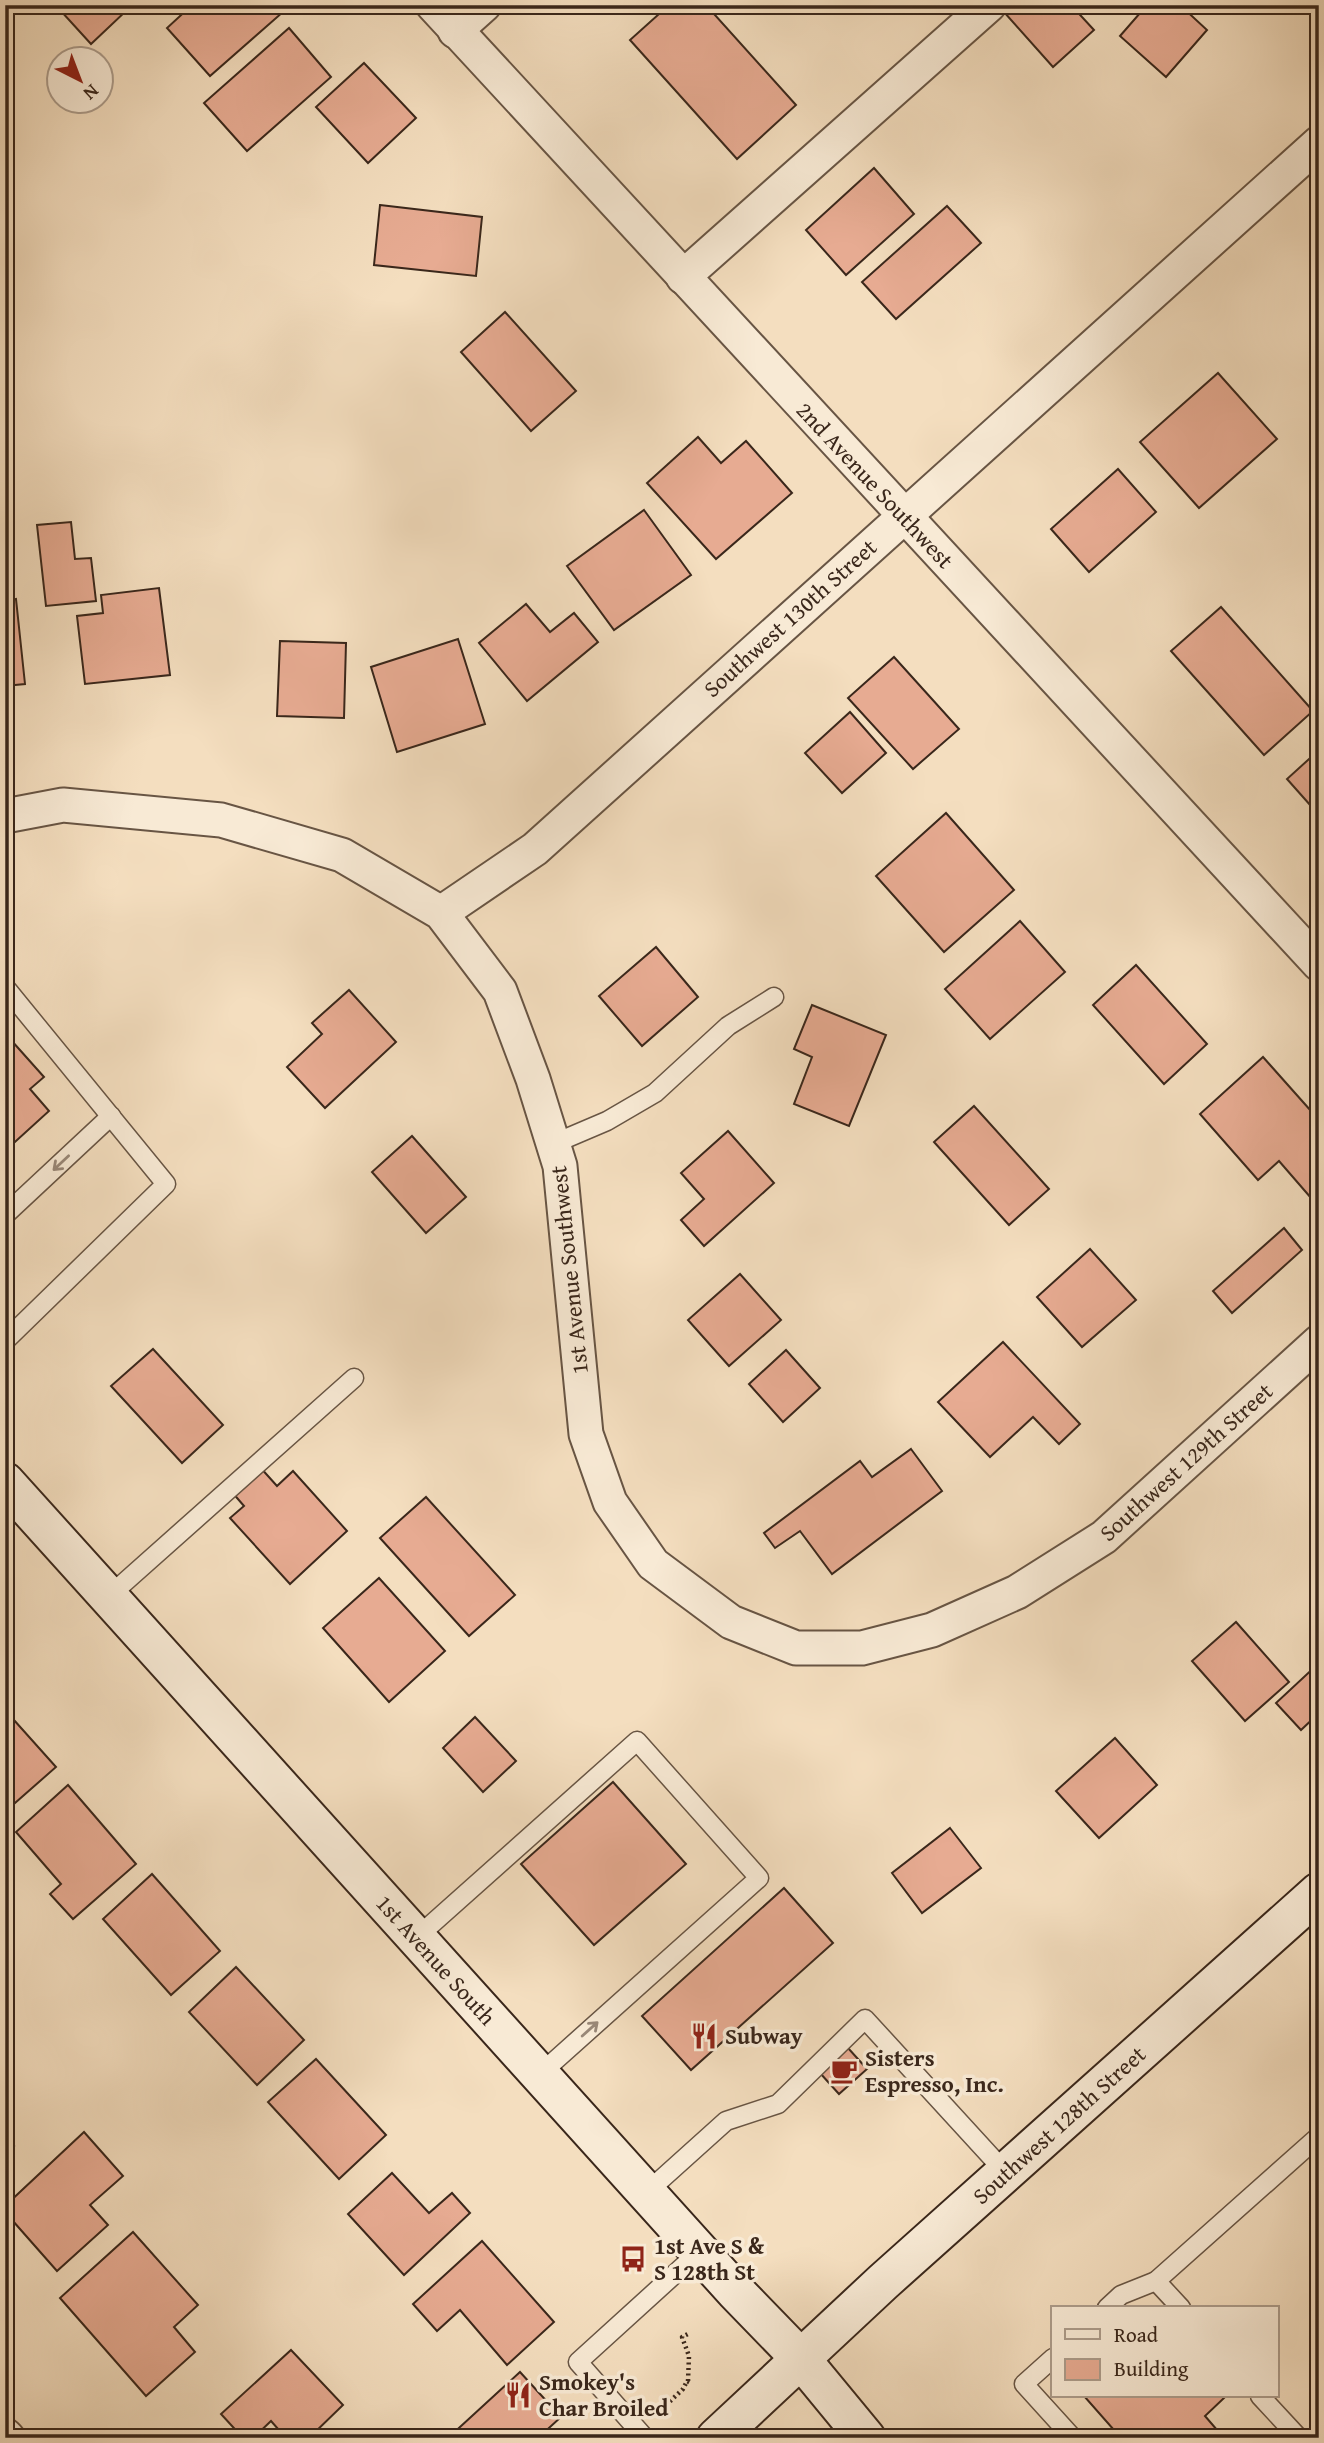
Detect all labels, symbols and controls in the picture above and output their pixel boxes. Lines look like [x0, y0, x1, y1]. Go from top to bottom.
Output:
north arrow [46, 46, 116, 116]
text: N [77, 78, 105, 107]
street label: 2nd Avenue Southwest [789, 394, 962, 575]
street label: Southwest 130th Street [696, 531, 884, 704]
one-way arrow [53, 1155, 70, 1172]
street label: 1st Avenue Southwest [541, 1164, 596, 1376]
street label: Southwest 129th Street [1092, 1375, 1280, 1548]
street label: 1st Avenue South [369, 1887, 504, 2032]
place label: Subway [725, 2019, 803, 2052]
one-way arrow [581, 2021, 599, 2037]
restaurant icon: Subway [689, 2021, 719, 2051]
street label: Southwest 128th Street [965, 2038, 1153, 2211]
place label: Sisters Espresso, Inc. [865, 2041, 1004, 2100]
cafe icon: Sisters Espresso, Inc. [829, 2056, 859, 2086]
place label: 1st Ave S & S 128th St [654, 2229, 765, 2288]
bus stop icon: 1st Ave S & S 128th St [618, 2244, 648, 2274]
legend [1051, 2306, 1278, 2398]
text: Road [1114, 2319, 1159, 2350]
text: Building [1114, 2353, 1189, 2384]
place label: Smokey's Char Broiled [539, 2365, 669, 2424]
restaurant icon: Smokey's Char Broiled [503, 2380, 533, 2410]

